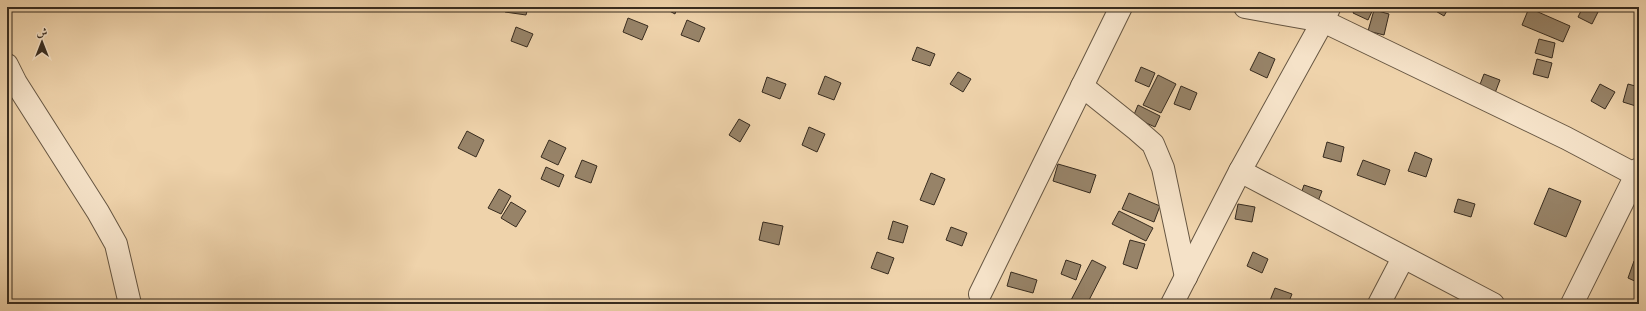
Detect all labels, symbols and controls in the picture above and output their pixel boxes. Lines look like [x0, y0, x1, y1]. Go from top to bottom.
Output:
north arrow [22, 22, 62, 62]
text: ش [37, 26, 48, 40]

